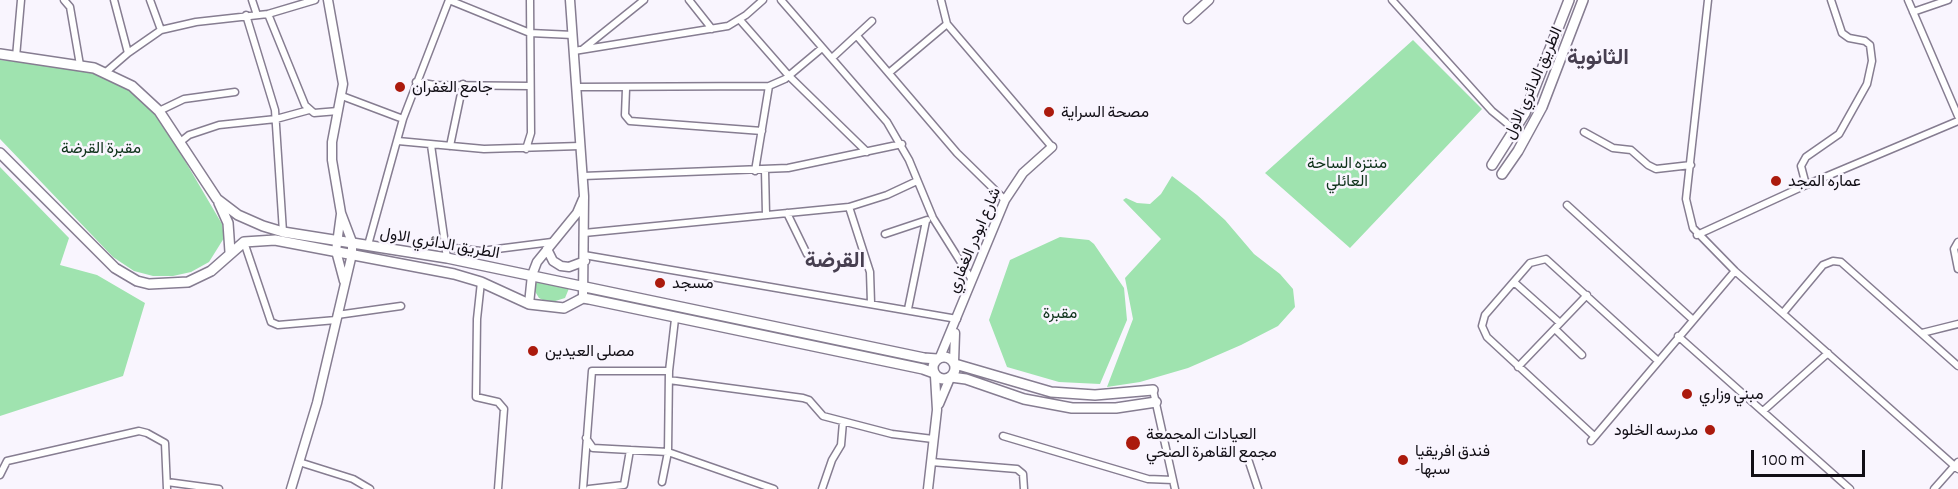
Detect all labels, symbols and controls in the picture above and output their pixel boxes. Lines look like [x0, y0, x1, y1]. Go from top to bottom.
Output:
street label: الطريق الدائري الاول [1500, 24, 1566, 142]
district label: الثانوية [1567, 44, 1629, 70]
place label: جامع الغفران [412, 77, 493, 97]
marker: جامع الغفران [393, 80, 407, 94]
place label: مصحة السراية [1061, 102, 1149, 122]
marker: مصحة السراية [1042, 105, 1056, 119]
park label: مقبرة القرضة [61, 138, 141, 158]
park label: منتزه الساحة العائلي [1307, 153, 1387, 191]
place label: عماره المجد [1788, 171, 1861, 191]
marker: عماره المجد [1769, 174, 1783, 188]
street label: شارع ابودر الغفاري [943, 184, 1005, 296]
street label: الطريق الدائري الاول [379, 223, 501, 263]
district label: القرضة [805, 247, 865, 273]
place label: مسجد [672, 273, 713, 293]
marker: مسجد [653, 276, 667, 290]
park label: مقبرة [1043, 303, 1077, 323]
place label: مصلى العيدين [545, 341, 634, 361]
marker: مصلى العيدين [526, 344, 540, 358]
place label: مبني وزاري [1699, 384, 1763, 404]
marker: مبني وزاري [1680, 387, 1694, 401]
place label: مدرسه الخلود [1614, 420, 1698, 440]
marker: مدرسه الخلود [1703, 423, 1717, 437]
place label: العيادات المجمعة مجمع القاهرة الصحي [1146, 424, 1277, 462]
marker: العيادات المجمعة مجمع القاهرة الصحي [1124, 434, 1142, 452]
scale bar [1754, 438, 1868, 476]
place label: فندق افريقيا -سبها [1415, 441, 1490, 479]
text: 100 m [1762, 451, 1805, 469]
marker: فندق افريقيا -سبها [1396, 453, 1410, 467]

